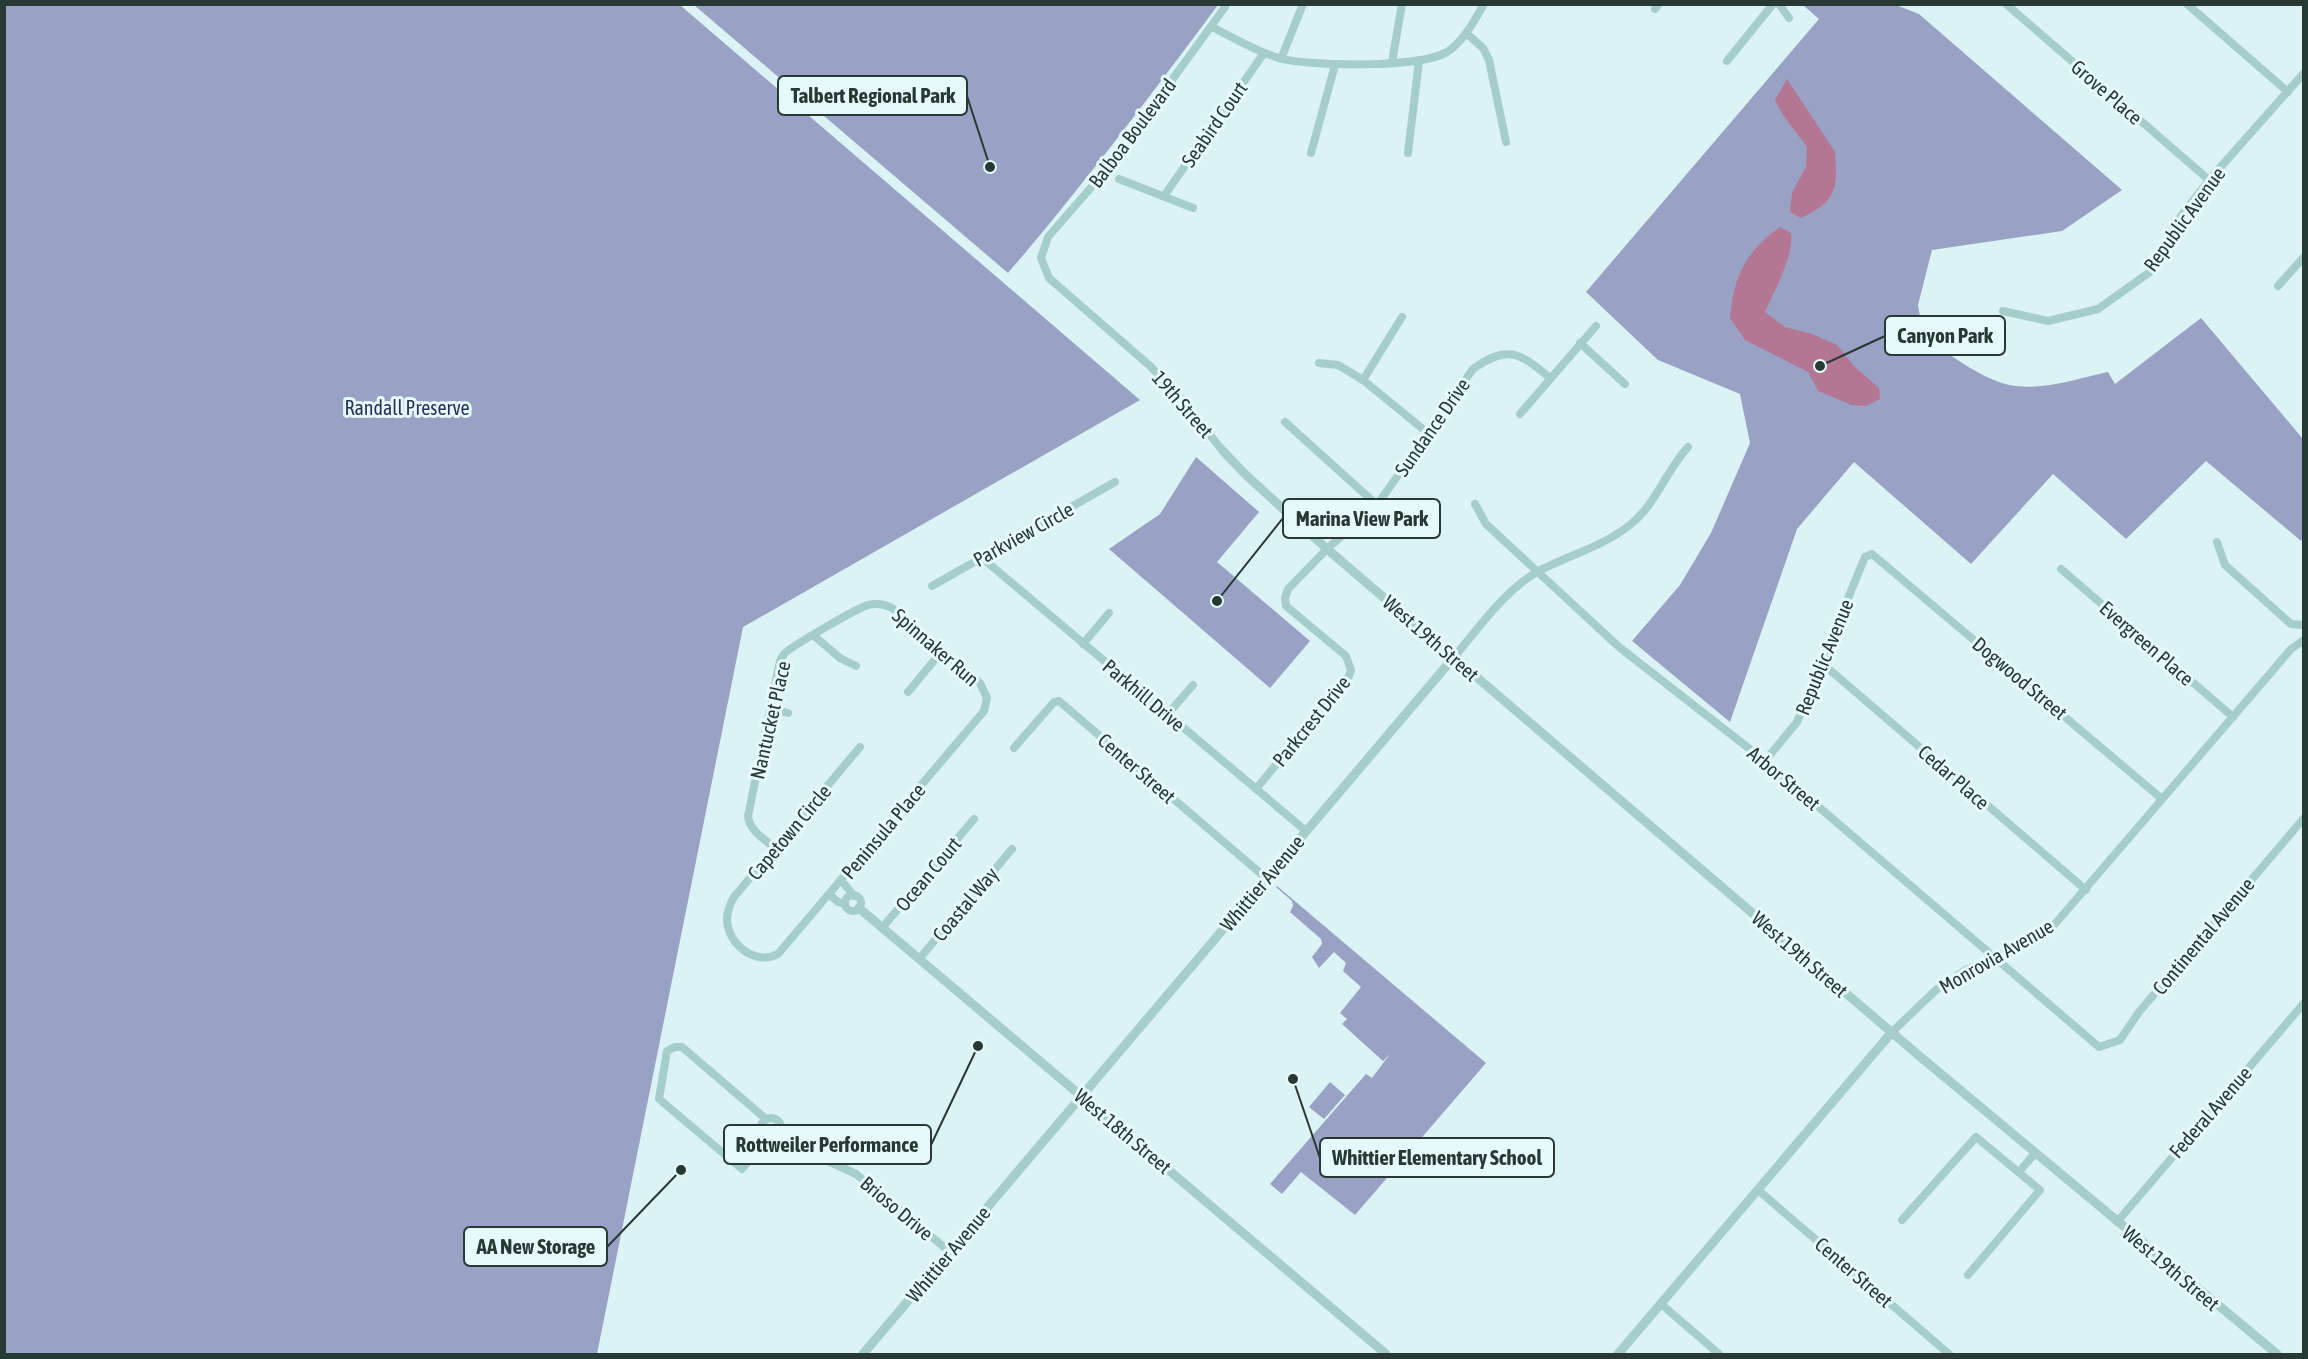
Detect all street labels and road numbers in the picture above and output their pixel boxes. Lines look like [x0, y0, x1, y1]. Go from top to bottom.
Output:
street label: Grove Place [2067, 55, 2147, 129]
street label: Balboa Boulevard [1084, 74, 1180, 192]
street label: Seabird Court [1176, 77, 1252, 171]
street label: Republic Avenue [2139, 162, 2229, 276]
street label: 19th Street [1148, 366, 1218, 442]
street label: Sundance Drive [1390, 374, 1474, 480]
street label: Parkview Circle [969, 497, 1077, 571]
street label: West 19th Street [1378, 590, 1484, 686]
street label: Republic Avenue [1790, 596, 1858, 718]
street label: Evergreen Place [2095, 596, 2199, 690]
street label: Spinnaker Run [888, 603, 984, 691]
street label: Dogwood Street [1968, 632, 2072, 724]
street label: Parkhill Drive [1098, 654, 1190, 736]
street label: Nantucket Place [745, 659, 795, 781]
street label: Parkcrest Drive [1268, 671, 1354, 771]
street label: Center Street [1094, 728, 1181, 808]
street label: Cedar Place [1914, 740, 1994, 814]
street label: Arbor Street [1743, 741, 1825, 815]
street label: Peninsula Place [836, 779, 930, 883]
street label: Capetown Circle [743, 780, 835, 884]
street label: Whittier Avenue [1215, 830, 1309, 936]
street label: Ocean Court [890, 832, 966, 916]
street label: Coastal Way [927, 862, 1003, 946]
street label: Continental Avenue [2147, 873, 2259, 999]
street label: West 19th Street [1747, 906, 1853, 1002]
street label: Monrovia Avenue [1935, 914, 2057, 998]
street label: Federal Avenue [2164, 1062, 2256, 1162]
street label: West 18th Street [1070, 1084, 1176, 1178]
street label: Brioso Drive [856, 1171, 938, 1245]
street label: Whittier Avenue [901, 1201, 995, 1307]
street label: West 19th Street [2118, 1221, 2224, 1315]
street label: Center Street [1811, 1232, 1898, 1312]

